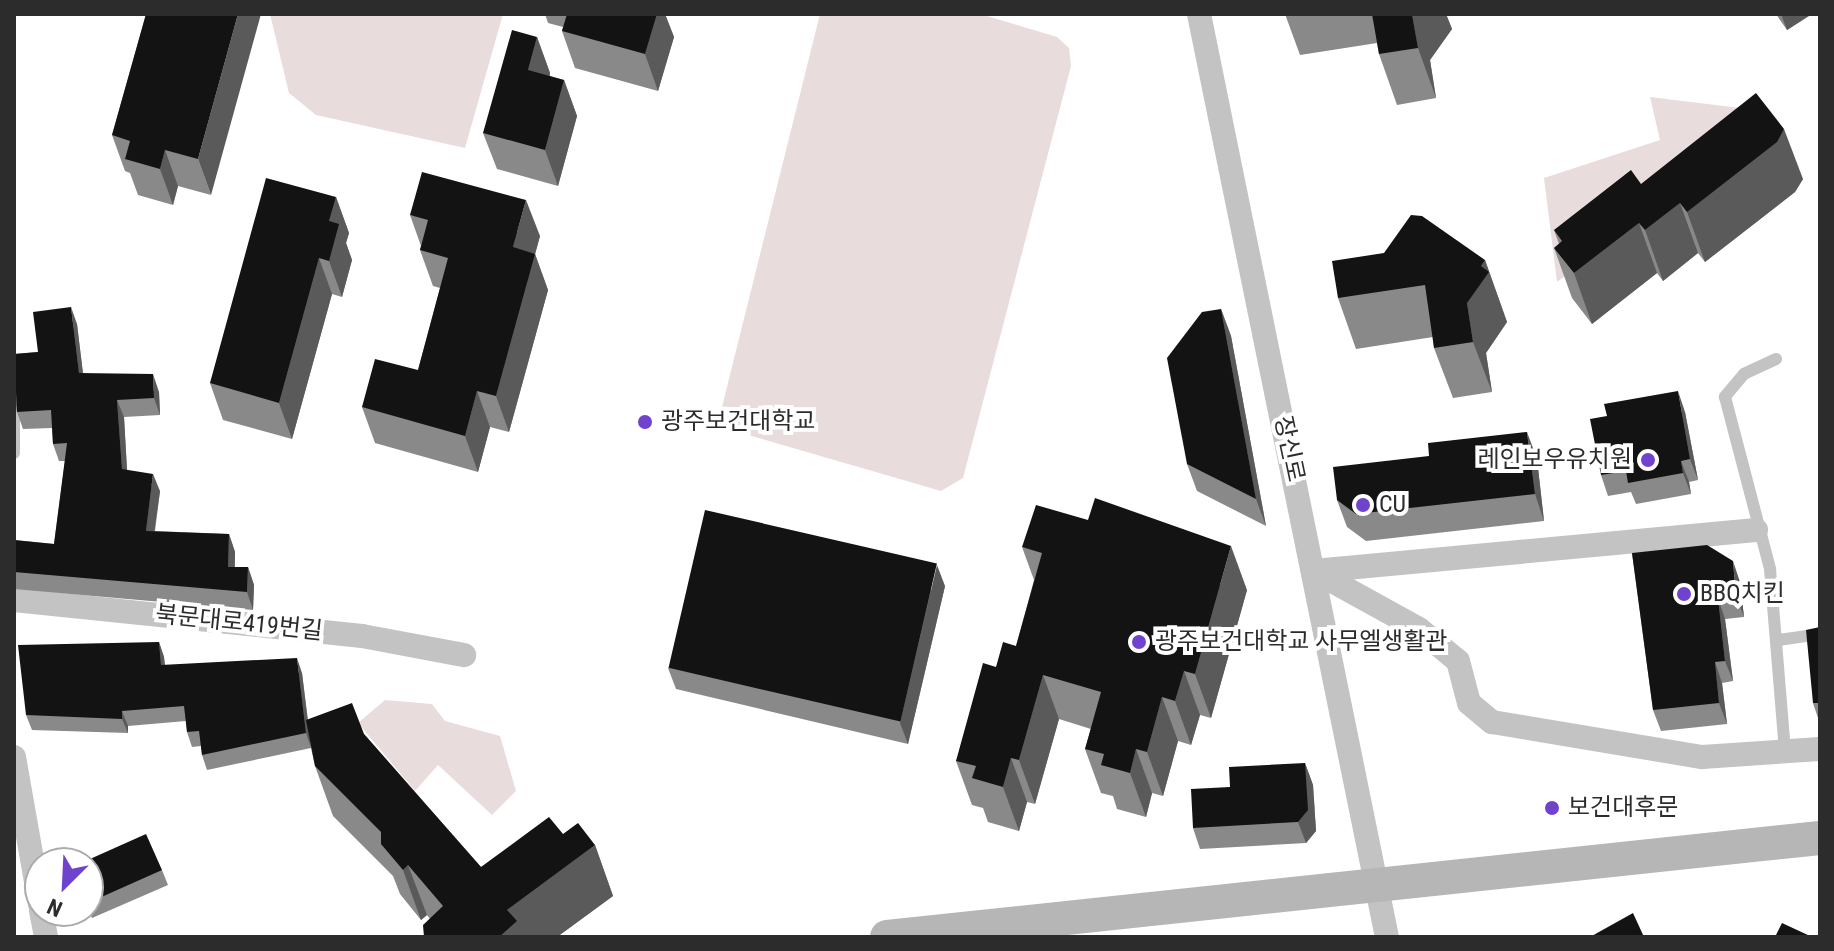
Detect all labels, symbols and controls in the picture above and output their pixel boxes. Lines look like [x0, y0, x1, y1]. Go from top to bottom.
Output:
place label: 광주보건대학교 [661, 408, 816, 436]
marker: 광주보건대학교 [636, 413, 654, 431]
street label: 장신로 [1268, 414, 1310, 484]
place label: 레인보우유치원 [1477, 446, 1632, 474]
marker: 레인보우유치원 [1639, 451, 1657, 469]
place label: CU [1379, 491, 1406, 519]
marker: CU [1354, 496, 1372, 514]
place label: BBQ치킨 [1700, 580, 1785, 608]
marker: BBQ치킨 [1675, 585, 1693, 603]
street label: 북문대로419번길 [154, 600, 324, 646]
place label: 광주보건대학교 사무엘생활관 [1155, 628, 1448, 656]
marker: 광주보건대학교 사무엘생활관 [1130, 633, 1148, 651]
place label: 보건대후문 [1568, 794, 1678, 822]
marker: 보건대후문 [1543, 799, 1561, 817]
north arrow [24, 847, 104, 927]
text: N [44, 893, 66, 922]

